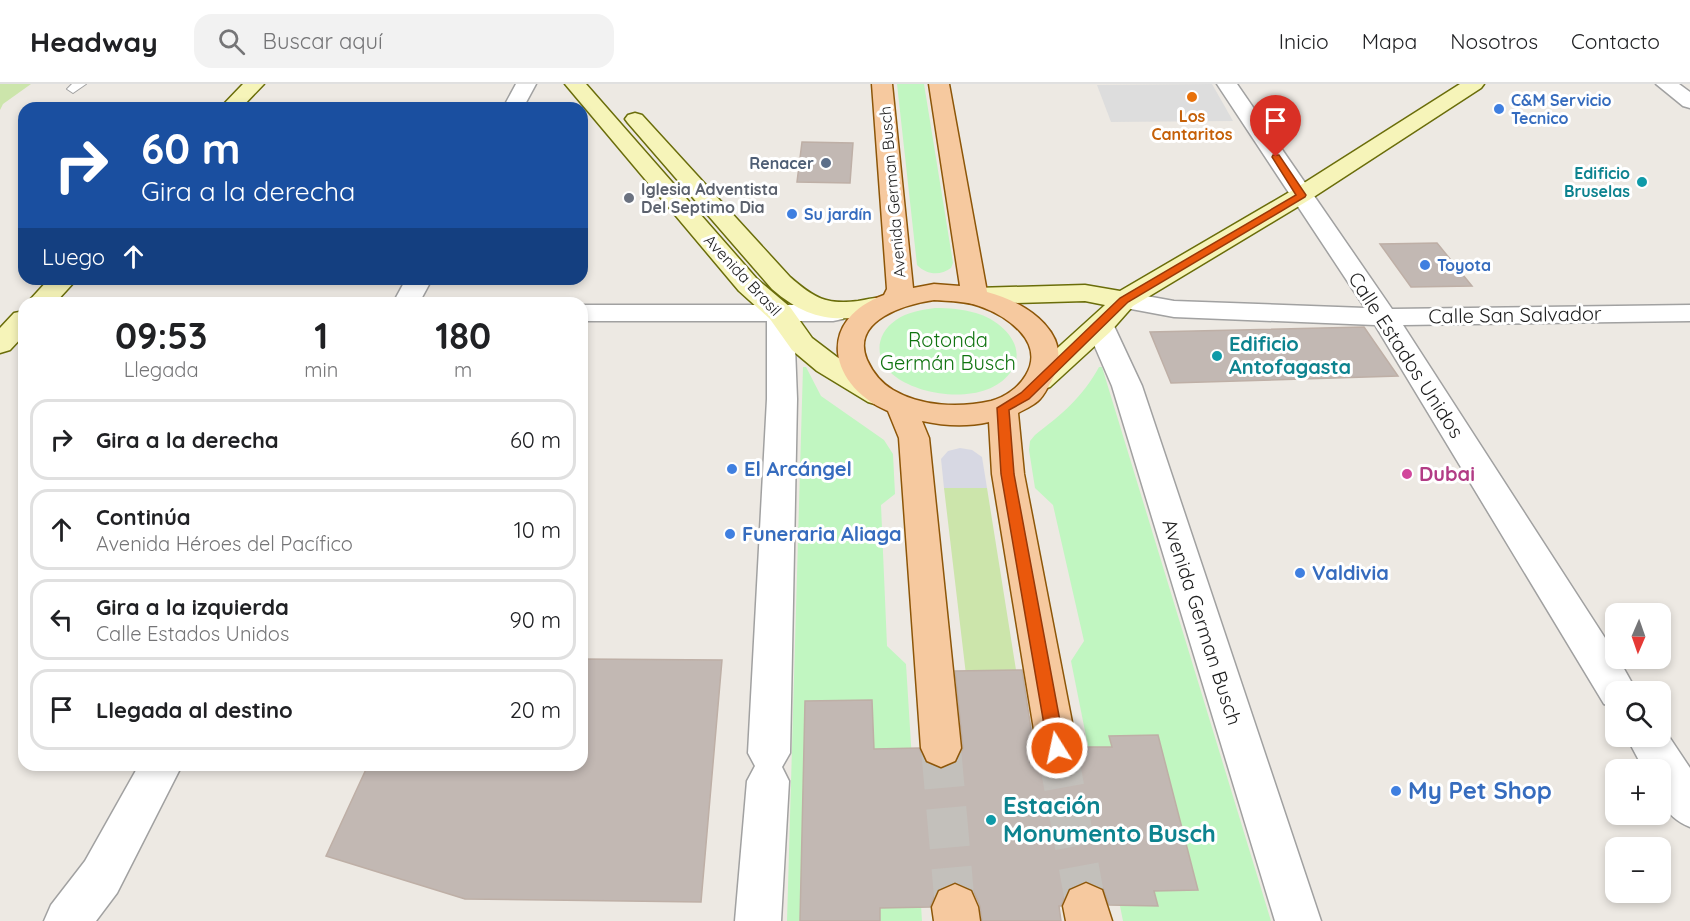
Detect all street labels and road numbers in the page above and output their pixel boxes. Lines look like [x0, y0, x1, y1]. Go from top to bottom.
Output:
street label: Avenida German Busch [875, 105, 909, 279]
street label: Avenida Brasil [700, 230, 786, 320]
street label: Calle Estados Unidos [1343, 267, 1470, 443]
street label: Calle San Salvador [1428, 300, 1602, 329]
street label: Avenida German Busch [1157, 516, 1248, 728]

